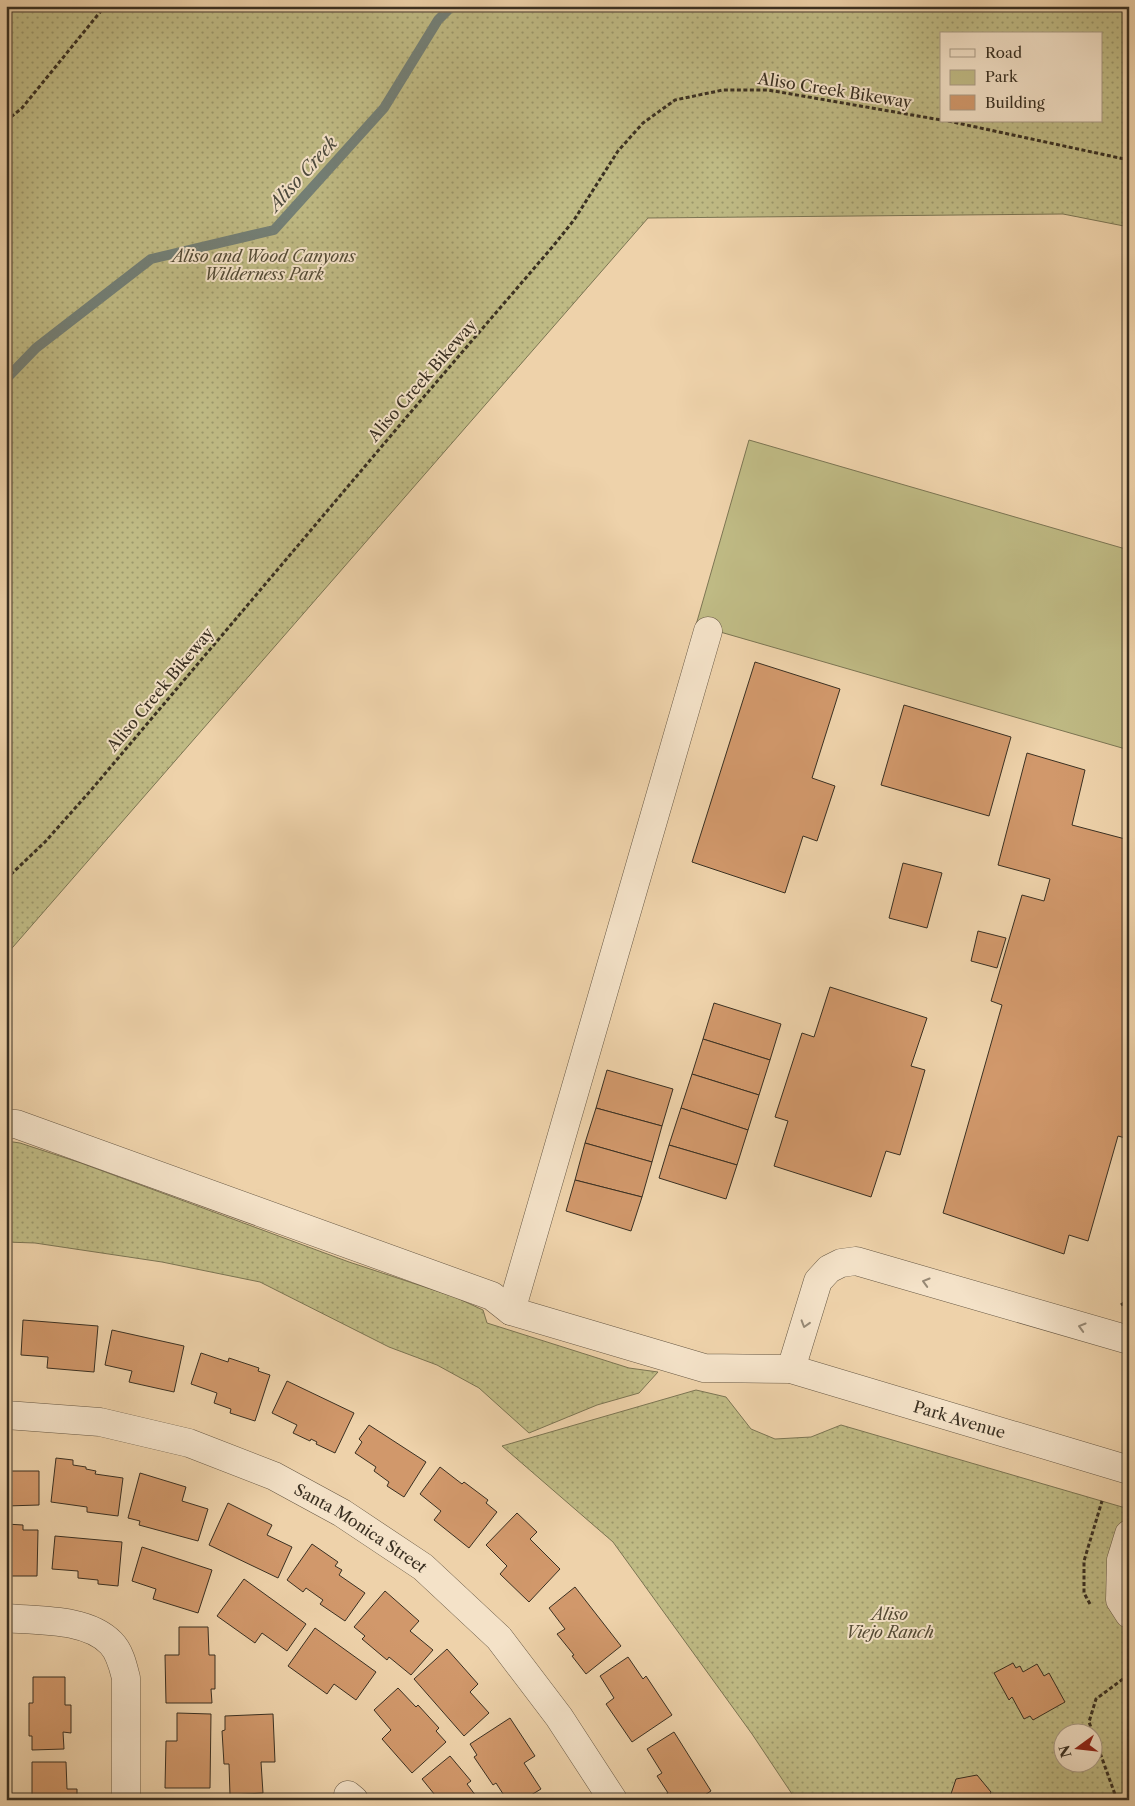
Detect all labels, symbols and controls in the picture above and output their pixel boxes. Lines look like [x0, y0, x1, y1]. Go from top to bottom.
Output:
legend [940, 32, 1102, 122]
text: Road [985, 43, 1022, 62]
text: Park [985, 67, 1019, 86]
street label: Aliso Creek Bikeway [756, 68, 914, 112]
text: Building [985, 93, 1045, 112]
water label: Aliso Creek [262, 132, 343, 218]
park label: Aliso and Wood Canyons Wilderness Park [169, 246, 356, 284]
street label: Aliso Creek Bikeway [363, 314, 481, 446]
street label: Aliso Creek Bikeway [102, 622, 218, 756]
one-way arrow [922, 1277, 930, 1287]
one-way arrow [800, 1319, 810, 1328]
one-way arrow [1078, 1322, 1087, 1332]
street label: Park Avenue [911, 1396, 1008, 1443]
street label: Santa Monica Street [291, 1479, 432, 1576]
park label: Aliso Viejo Ranch [846, 1604, 934, 1642]
north arrow [1052, 1724, 1102, 1774]
text: N [1055, 1743, 1076, 1760]

